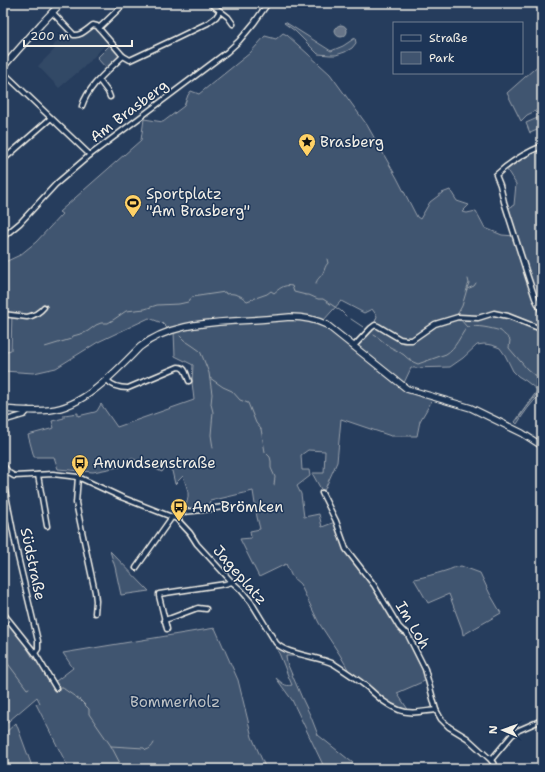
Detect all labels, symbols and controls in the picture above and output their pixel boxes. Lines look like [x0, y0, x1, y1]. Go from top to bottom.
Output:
scale bar [24, 22, 132, 48]
legend [393, 22, 523, 74]
text: 200 m [30, 28, 69, 44]
text: Straße [429, 30, 468, 46]
text: Park [429, 50, 455, 66]
street label: Am Brasberg [86, 75, 172, 147]
place icon: Brasberg [297, 132, 317, 157]
place label: Brasberg [320, 132, 384, 152]
place label: Sportplatz "Am Brasberg" [146, 184, 250, 221]
sports icon: Sportplatz "Am Brasberg" [123, 193, 143, 218]
bus stop icon: Amundsenstraße [70, 453, 90, 478]
place label: Amundsenstraße [93, 453, 216, 473]
bus stop icon: Am Brömken [169, 497, 189, 522]
place label: Am Brömken [192, 497, 284, 517]
street label: Südstraße [16, 526, 50, 602]
street label: Jageplatz [208, 541, 272, 609]
street label: Im Loh [391, 597, 435, 653]
park label: Bommerholz [130, 692, 220, 712]
north arrow [483, 710, 523, 750]
text: N [486, 725, 501, 734]

